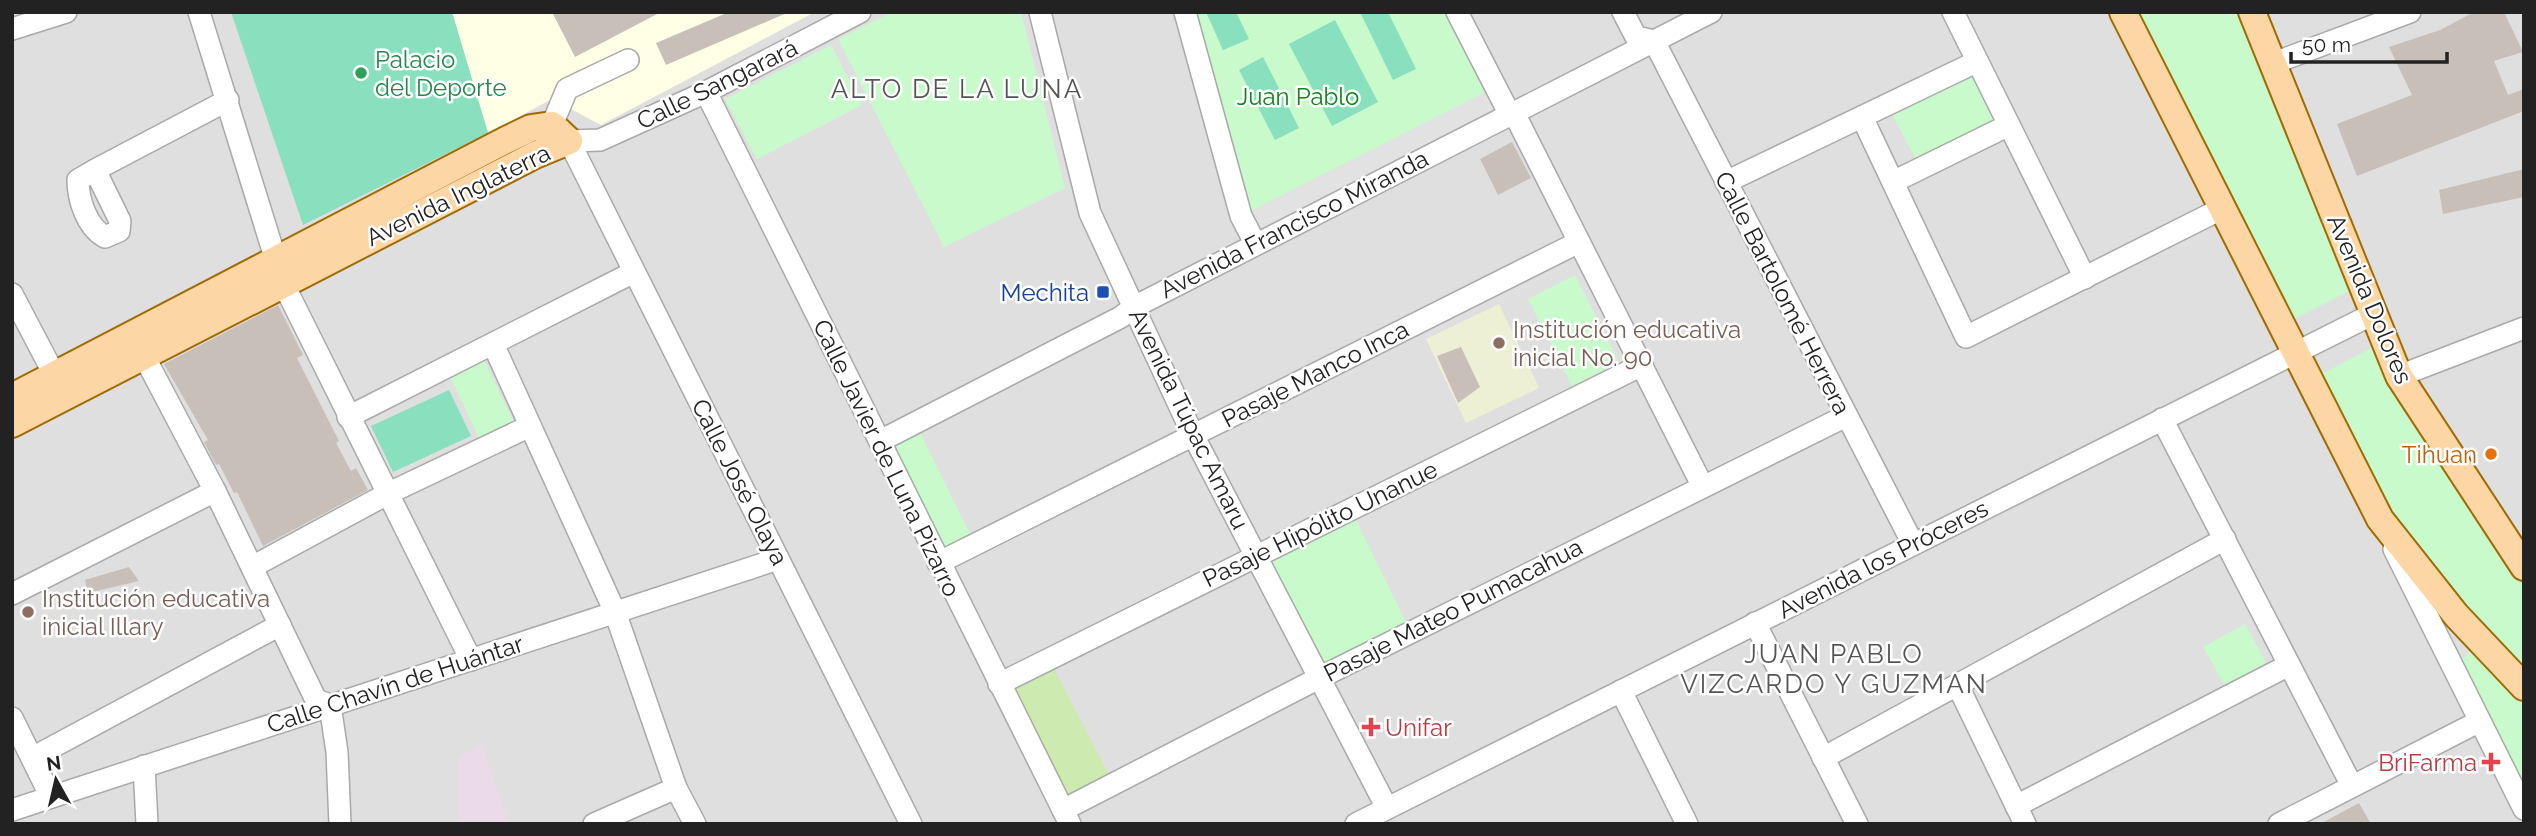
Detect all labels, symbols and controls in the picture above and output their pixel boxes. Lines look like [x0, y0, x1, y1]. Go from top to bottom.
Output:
scale bar [2291, 21, 2447, 65]
text: 50 m [2302, 32, 2351, 57]
street label: Calle Sangarará [632, 33, 802, 135]
place label: Palacio del Deporte [375, 45, 507, 102]
marker: Palacio del Deporte [353, 65, 369, 81]
district label: ALTO DE LA LUNA [831, 74, 1083, 104]
park label: Juan Pablo [1237, 82, 1359, 111]
street label: Avenida Inglaterra [361, 138, 555, 252]
street label: Avenida Francisco Miranda [1155, 144, 1433, 304]
street label: Calle Bartolomé Herrera [1709, 167, 1857, 419]
street label: Avenida Dolores [2321, 210, 2419, 388]
place label: Mechita [1001, 278, 1089, 307]
marker: Mechita [1095, 284, 1111, 300]
street label: Avenida Túpac Amaru [1123, 304, 1255, 534]
street label: Pasaje Manco Inca [1217, 314, 1413, 434]
street label: Calle Javier de Luna Pizarro [807, 315, 967, 601]
place label: Institución educativa inicial No. 90 [1513, 315, 1741, 372]
marker: Institución educativa inicial No. 90 [1491, 335, 1507, 351]
street label: Calle José Olaya [686, 394, 794, 570]
place label: Tihuan [2402, 440, 2477, 469]
marker: Tihuan [2483, 446, 2499, 462]
street label: Pasaje Hipólito Unanue [1198, 455, 1442, 593]
street label: Avenida los Próceres [1773, 493, 1993, 625]
street label: Pasaje Mateo Pumacahua [1319, 532, 1587, 688]
place label: Institución educativa inicial Illary [42, 584, 270, 641]
marker: Institución educativa inicial Illary [20, 604, 36, 620]
street label: Calle Chavín de Huántar [263, 629, 527, 739]
district label: JUAN PABLO VIZCARDO Y GUZMAN [1680, 639, 1988, 699]
place label: Unifar [1385, 713, 1452, 742]
marker: Unifar [1363, 719, 1379, 735]
north arrow [21, 745, 91, 815]
place label: BriFarma [2378, 748, 2477, 777]
text: N [45, 751, 62, 775]
marker: BriFarma [2483, 754, 2499, 770]

